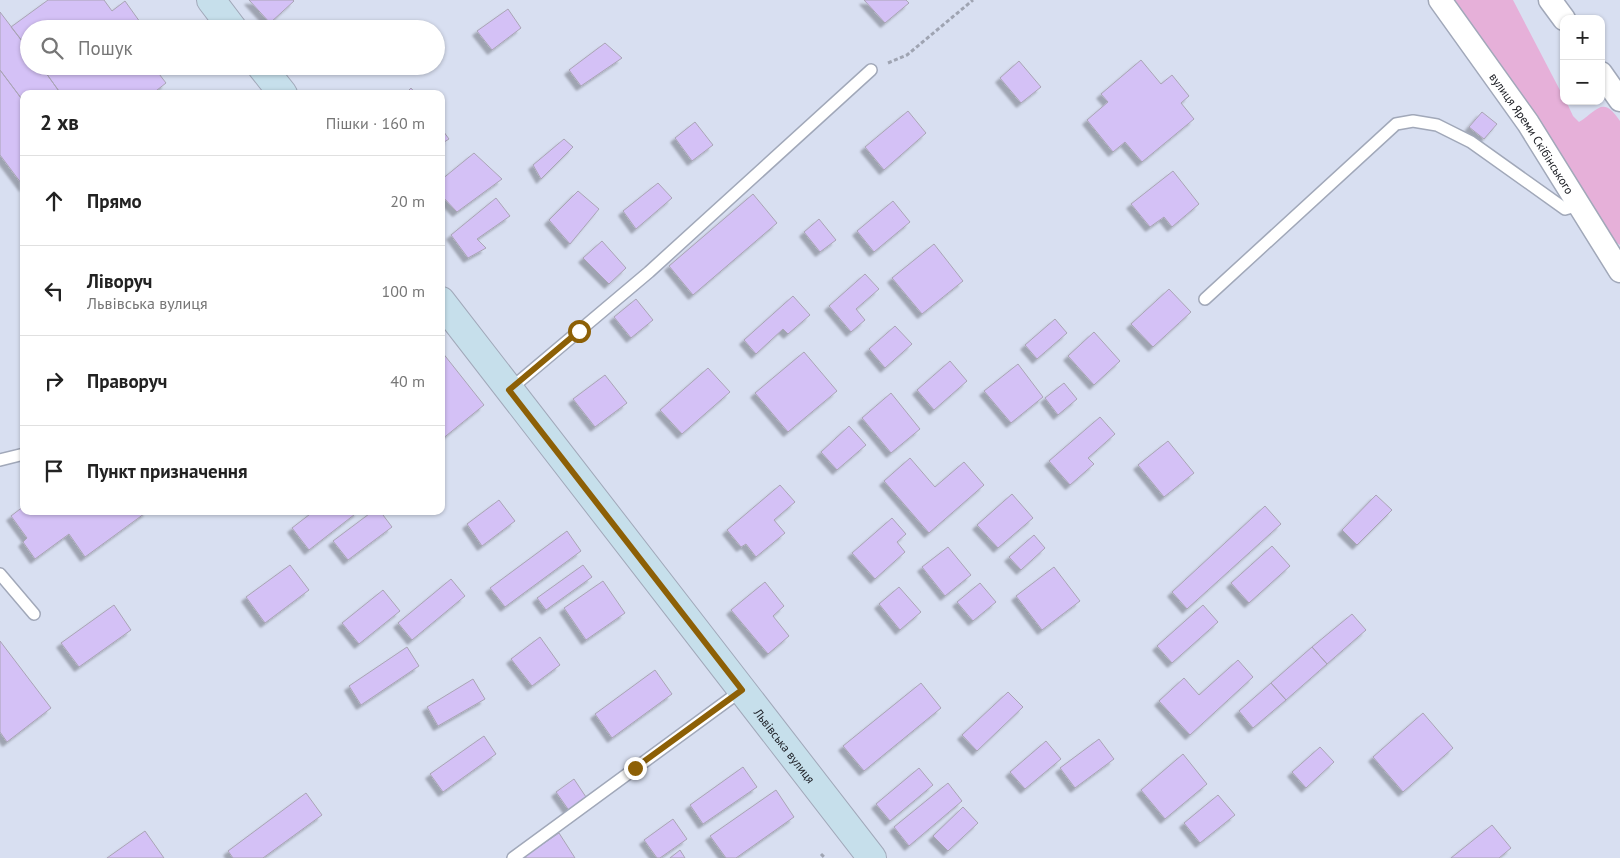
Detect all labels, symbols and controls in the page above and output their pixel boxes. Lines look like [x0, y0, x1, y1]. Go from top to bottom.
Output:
map controls [1560, 15, 1605, 105]
button: + [1560, 15, 1605, 60]
search box [20, 20, 445, 75]
icon: search [38, 34, 66, 62]
text: Пошук [78, 36, 133, 60]
button: − [1560, 60, 1605, 105]
street label: вулиця Яреми Скібінського [1487, 70, 1578, 196]
text: 2 хв [40, 109, 79, 136]
text: Пішки · 160 m [326, 113, 425, 133]
icon: ahead [40, 187, 68, 215]
text: Прямо [87, 189, 142, 213]
text: 20 m [390, 191, 425, 211]
text: Ліворуч [87, 269, 152, 293]
icon: left [40, 277, 68, 305]
text: 100 m [382, 281, 425, 301]
text: Львівська вулиця [87, 293, 208, 313]
route start [568, 320, 591, 343]
icon: right [40, 367, 68, 395]
text: Праворуч [87, 369, 167, 393]
text: 40 m [390, 371, 425, 391]
icon: arrive [40, 457, 68, 485]
text: Пункт призначення [87, 459, 248, 483]
street label: Львівська вулиця [751, 704, 819, 786]
route end [624, 757, 647, 780]

